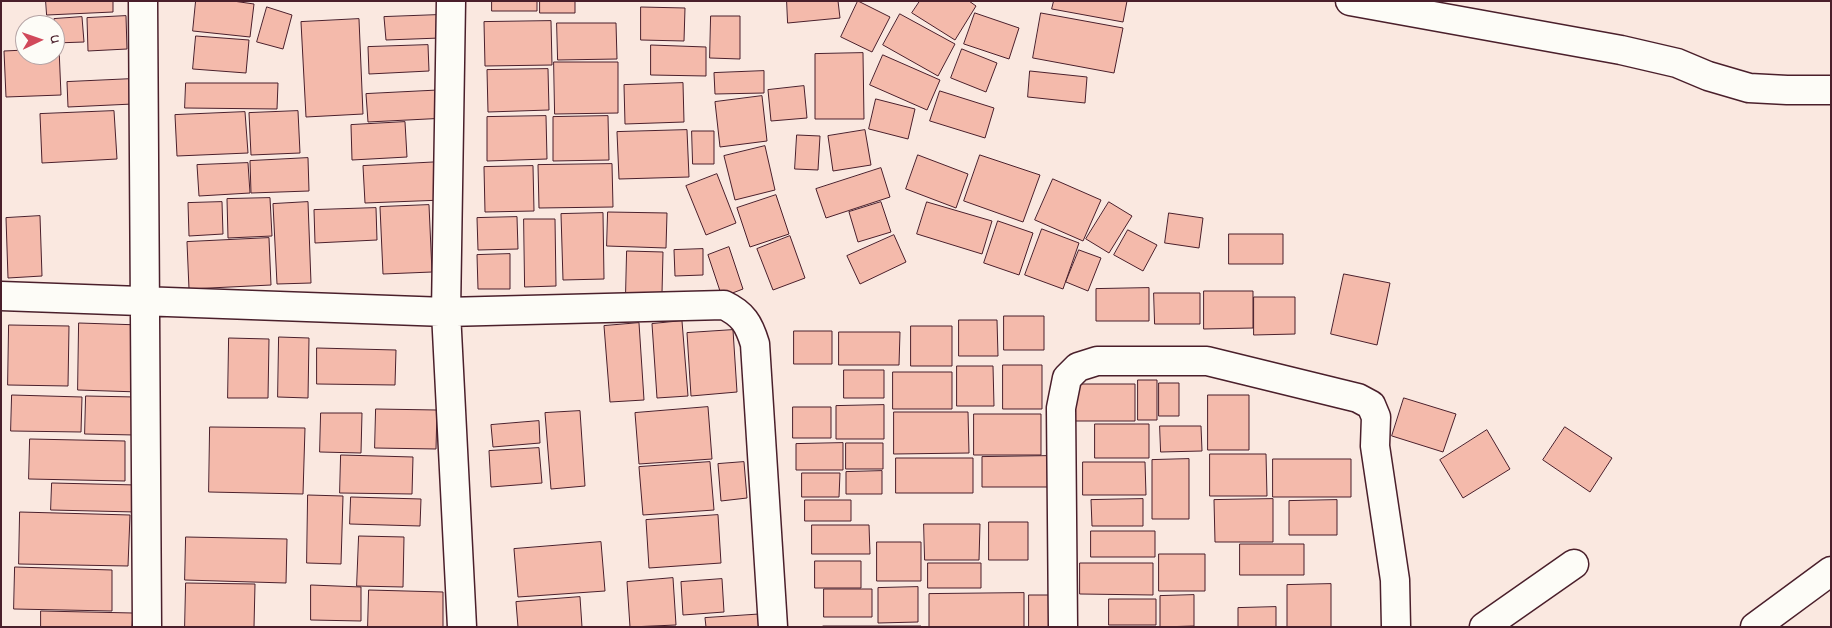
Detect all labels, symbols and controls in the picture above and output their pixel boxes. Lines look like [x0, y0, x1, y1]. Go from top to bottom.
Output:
north arrow [15, 15, 65, 65]
text: U [44, 34, 65, 44]

